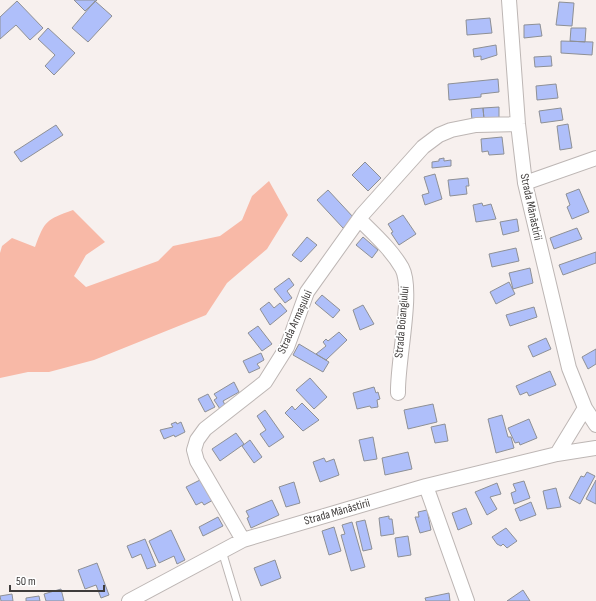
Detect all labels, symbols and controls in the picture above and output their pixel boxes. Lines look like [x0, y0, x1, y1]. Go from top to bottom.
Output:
street label: Strada Mănăstirii [517, 172, 545, 242]
street label: Strada Boiangiului [391, 285, 413, 359]
street label: Strada Armașului [274, 288, 316, 356]
street label: Strada Mănăstirii [302, 495, 372, 529]
scale bar [10, 567, 104, 593]
text: 50 m [16, 574, 36, 589]

